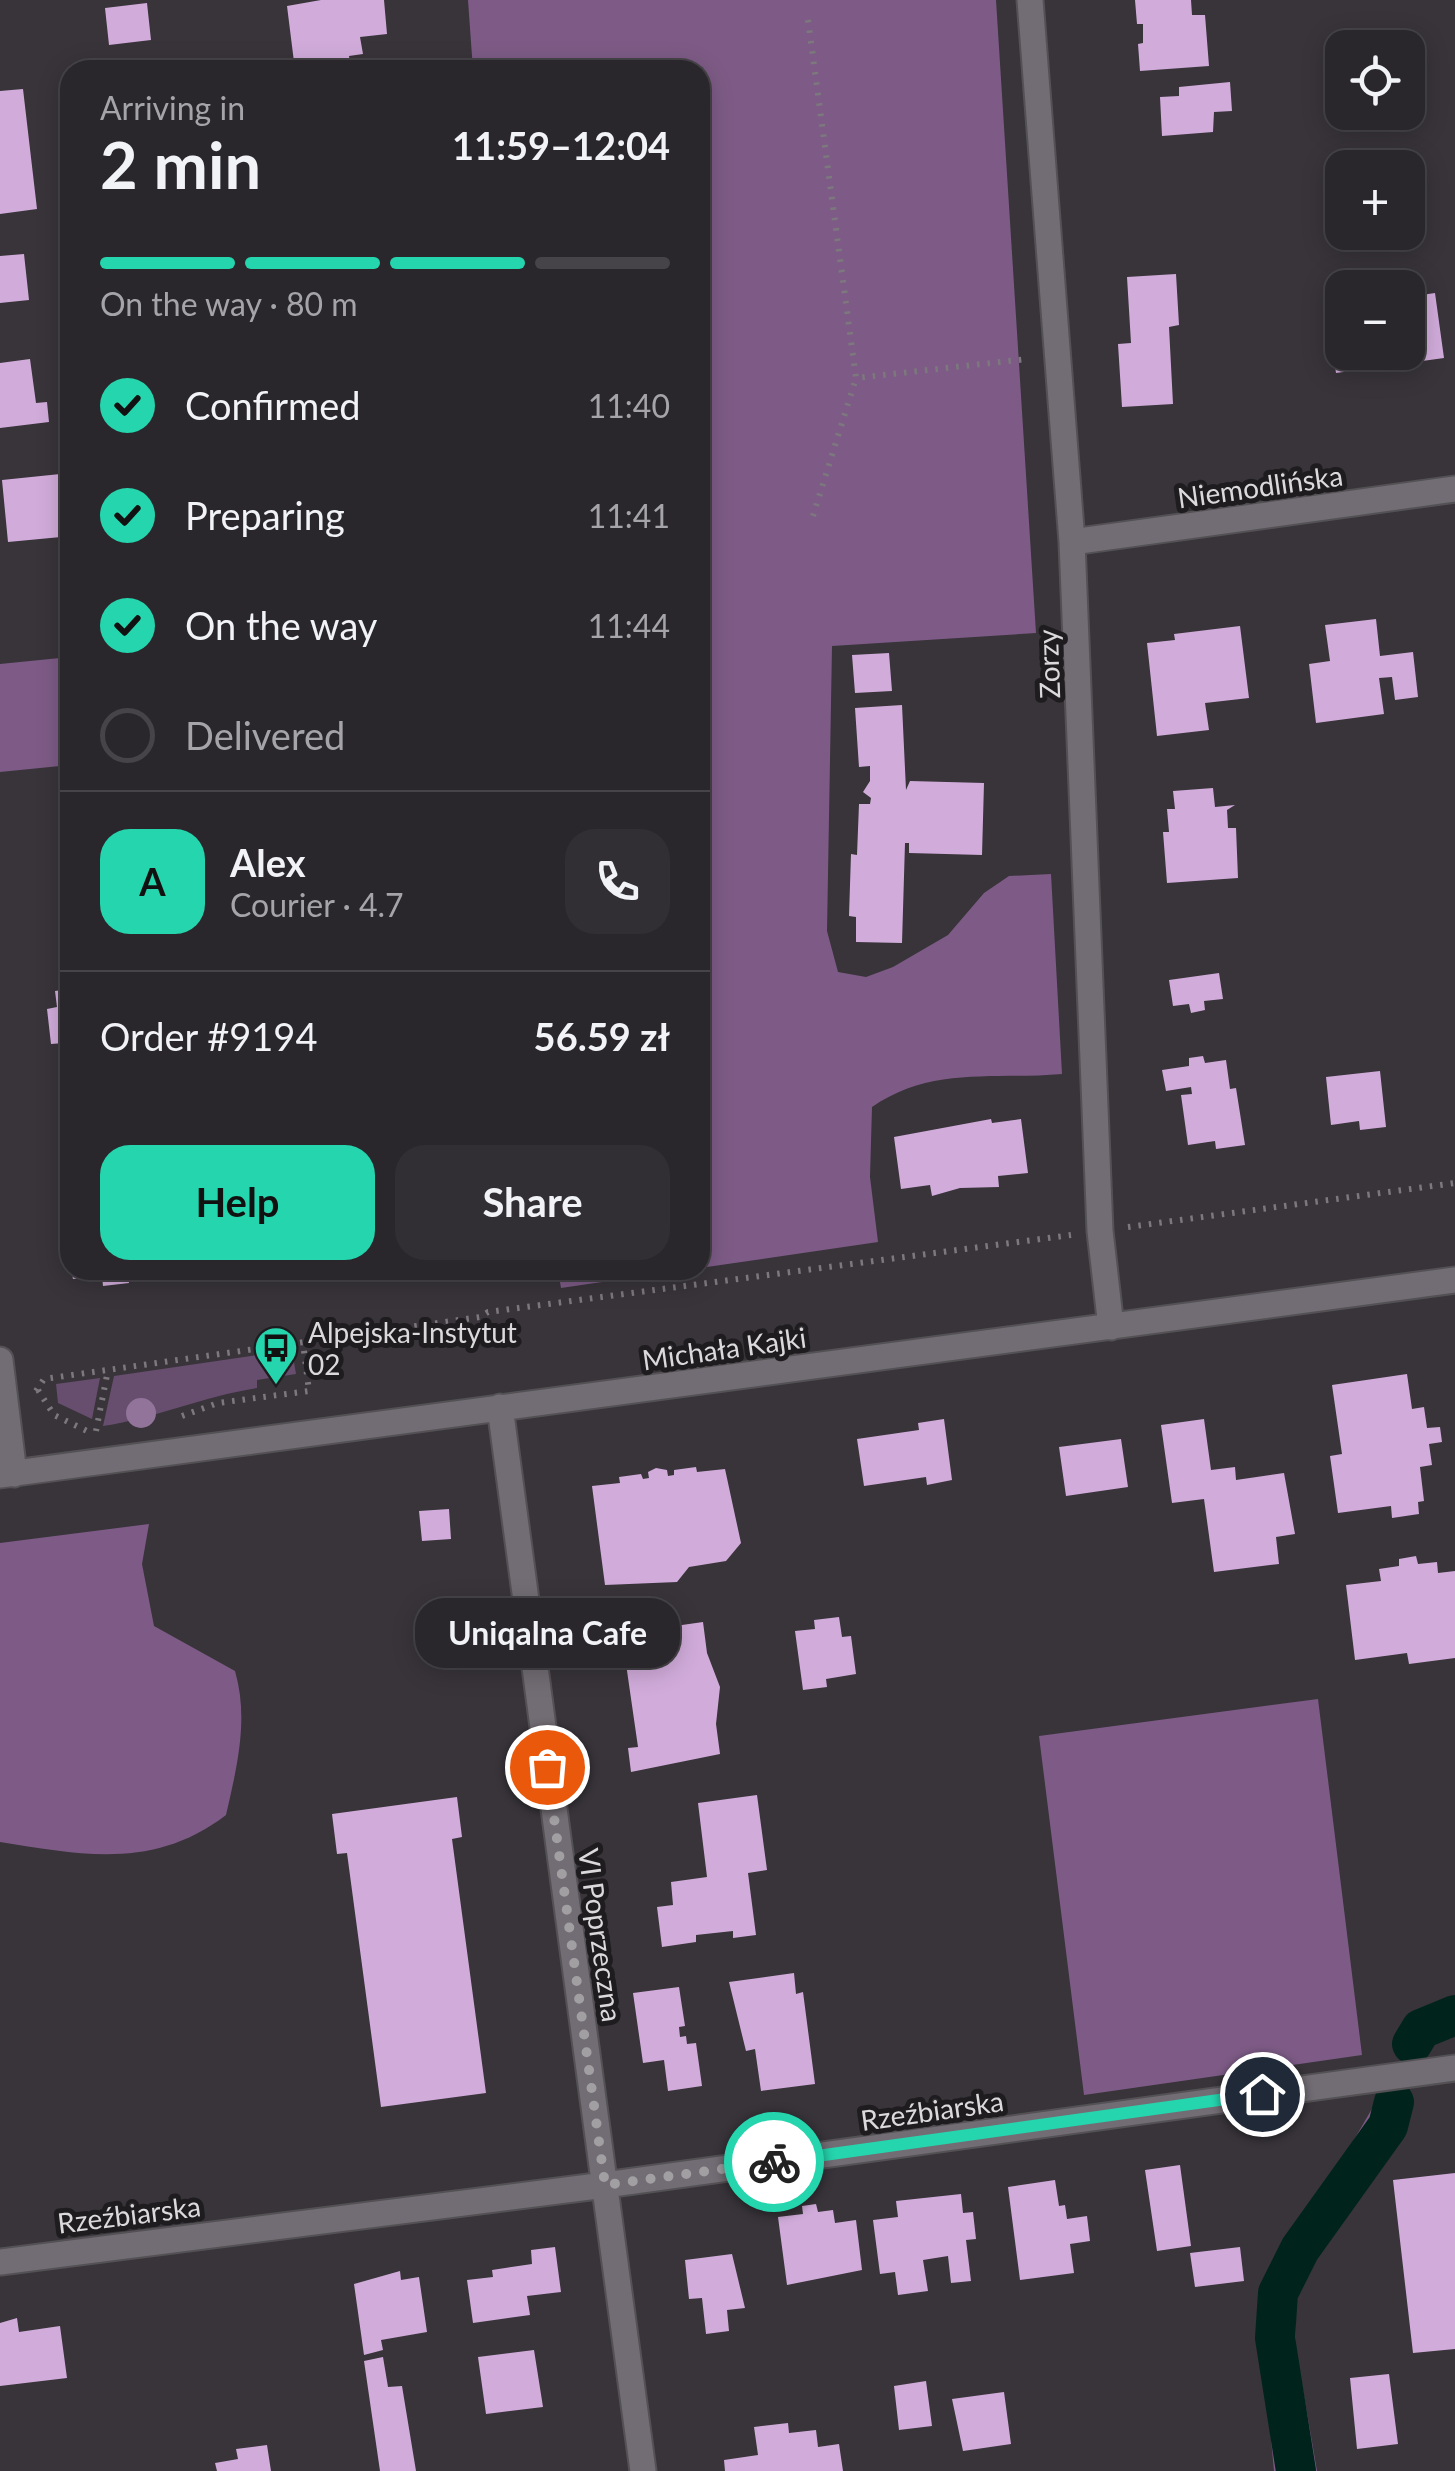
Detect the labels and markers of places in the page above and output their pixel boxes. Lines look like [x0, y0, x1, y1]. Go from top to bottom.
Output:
place label: Alpejska-Instytut 02 [308, 1315, 517, 1381]
bus stop icon: Alpejska-Instytut 02 [253, 1325, 299, 1386]
callout: Uniqalna Cafe [414, 1597, 680, 1667]
pin [505, 1725, 590, 1810]
pin [1220, 2052, 1305, 2137]

